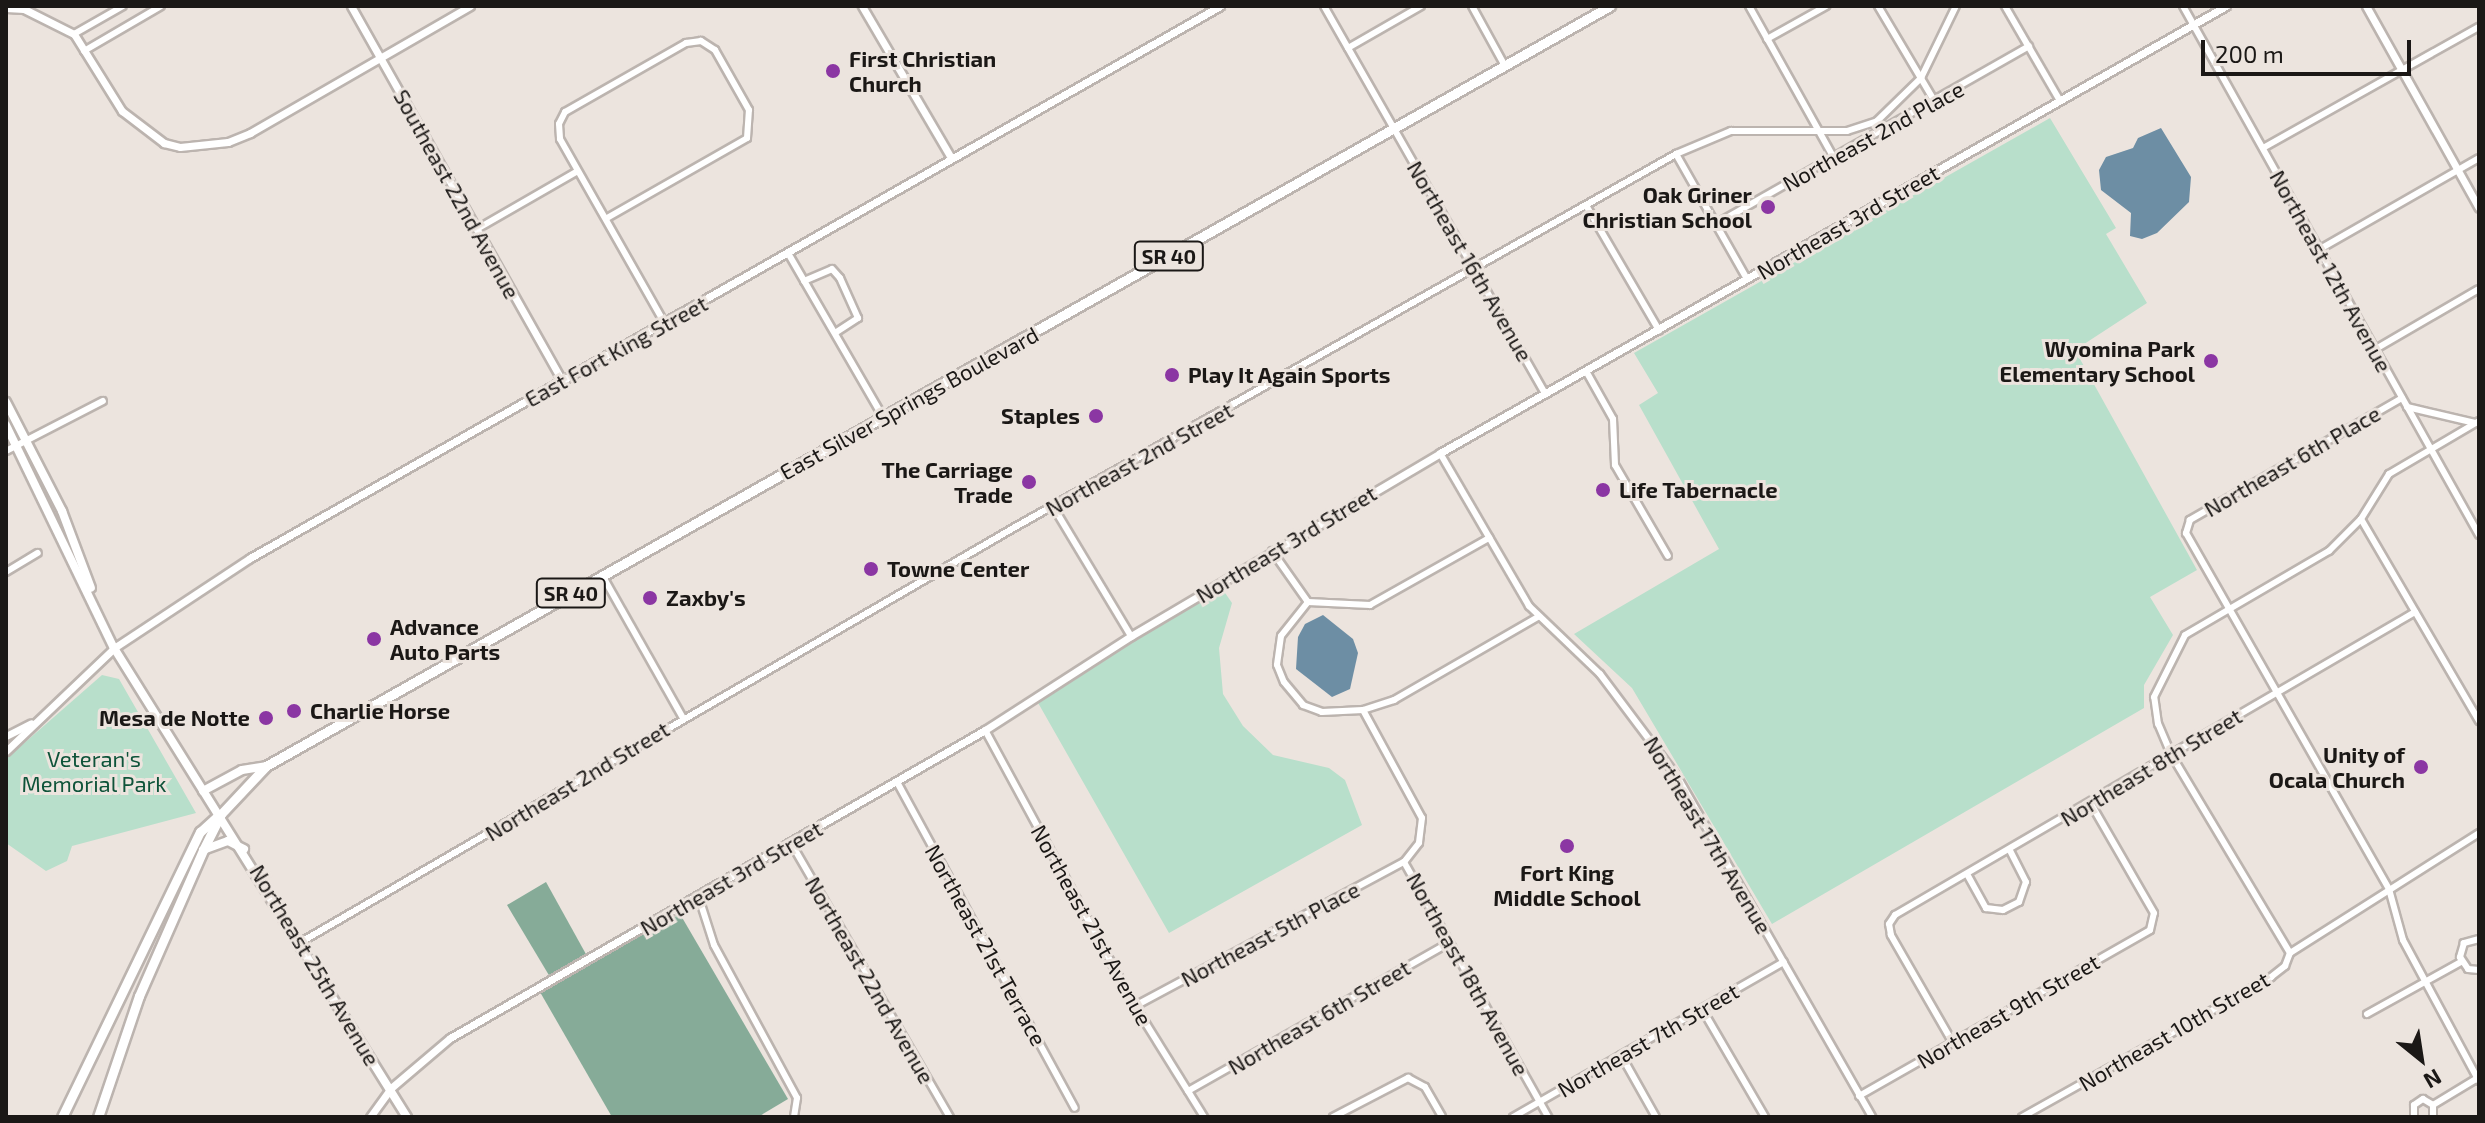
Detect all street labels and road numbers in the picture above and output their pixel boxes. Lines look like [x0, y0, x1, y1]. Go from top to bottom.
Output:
street label: Northeast 2nd Place [1778, 75, 1968, 197]
street label: Southeast 22nd Avenue [388, 85, 526, 303]
street label: Northeast 16th Avenue [1402, 156, 1538, 366]
street label: Northeast 3rd Street [1752, 159, 1944, 285]
street label: Northeast 12th Avenue [2264, 165, 2398, 377]
road number: SR 40 [1133, 240, 1205, 272]
street label: East Fort King Street [520, 290, 712, 412]
street label: East Silver Springs Boulevard [775, 321, 1043, 485]
street label: Northeast 2nd Street [1041, 397, 1237, 521]
street label: Northeast 6th Place [2199, 400, 2385, 522]
street label: Northeast 3rd Street [1191, 480, 1381, 608]
road number: SR 40 [535, 577, 607, 609]
street label: Northeast 8th Street [2056, 702, 2246, 832]
street label: Northeast 2nd Street [480, 716, 674, 846]
street label: Northeast 17th Avenue [1638, 731, 1778, 939]
street label: Northeast 3rd Street [635, 815, 827, 941]
street label: Northeast 21st Avenue [1026, 820, 1158, 1030]
street label: Northeast 21st Terrace [920, 840, 1052, 1050]
street label: Northeast 25th Avenue [244, 860, 386, 1070]
street label: Northeast 18th Avenue [1401, 868, 1535, 1080]
street label: Northeast 22nd Avenue [800, 872, 940, 1088]
street label: Northeast 5th Place [1176, 876, 1364, 992]
street label: Northeast 9th Street [1912, 948, 2104, 1074]
street label: Northeast 6th Street [1223, 954, 1415, 1080]
street label: Northeast 10th Street [2074, 966, 2274, 1096]
street label: Northeast 7th Street [1553, 977, 1743, 1103]

